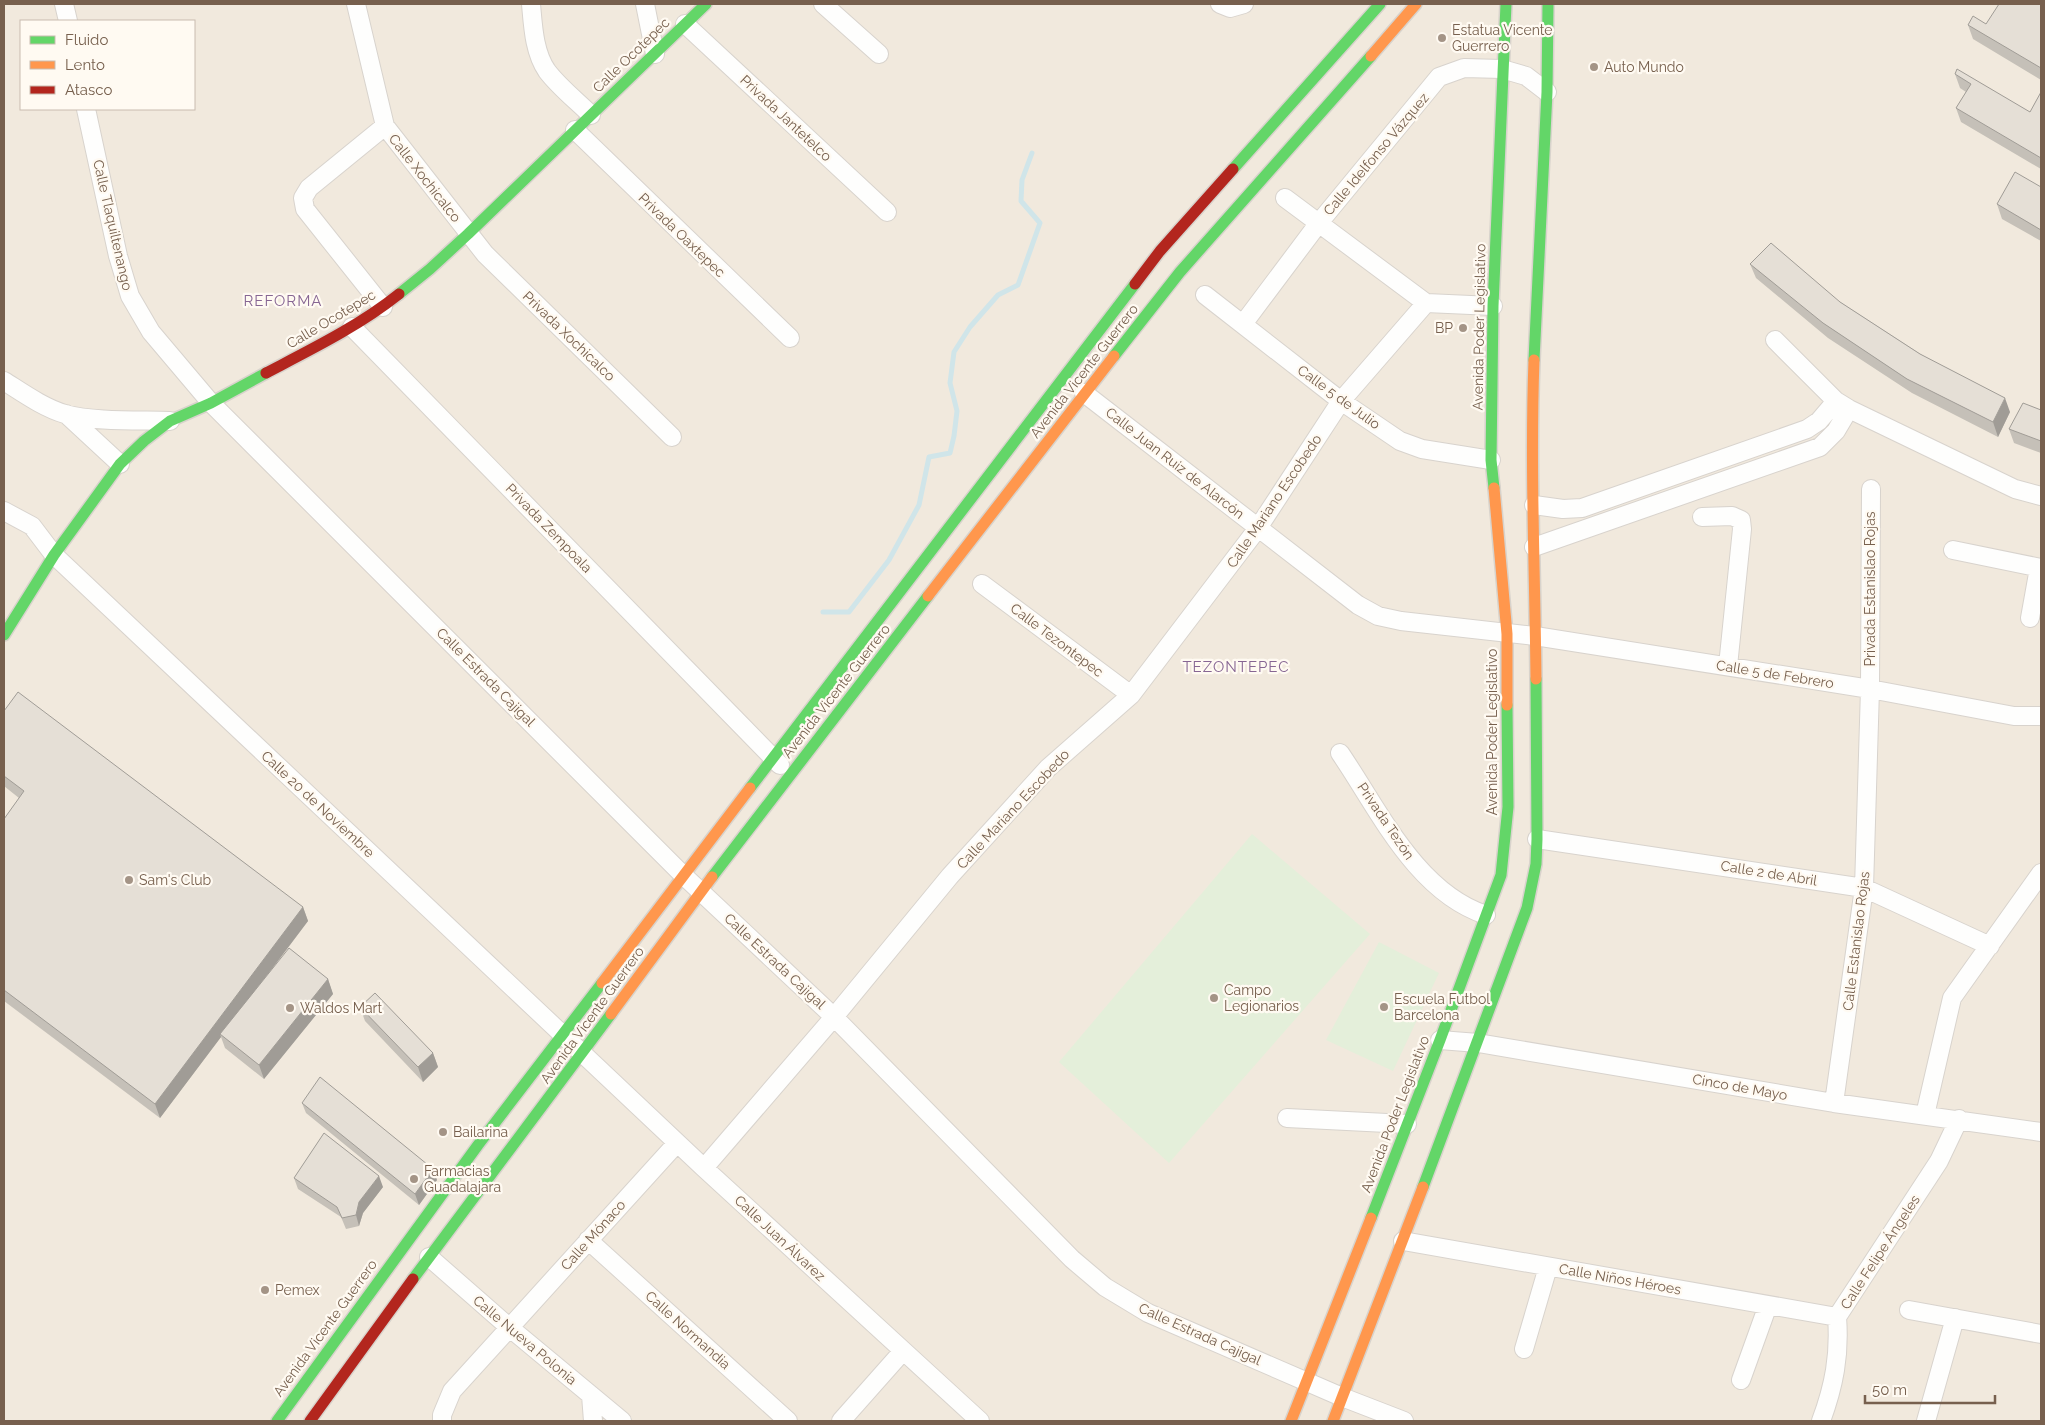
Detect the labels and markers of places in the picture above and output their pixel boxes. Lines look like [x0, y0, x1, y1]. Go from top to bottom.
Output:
place label: Estatua Vicente Guerrero [1452, 22, 1553, 54]
marker: Estatua Vicente Guerrero [1436, 32, 1448, 44]
place label: Auto Mundo [1604, 59, 1684, 75]
marker: Auto Mundo [1588, 61, 1600, 73]
place label: BP [1435, 320, 1453, 336]
marker: BP [1457, 322, 1469, 334]
place label: Sam's Club [139, 872, 212, 888]
marker: Sam's Club [123, 874, 135, 886]
place label: Campo Legionarios [1224, 982, 1299, 1014]
place label: Escuela Futbol Barcelona [1394, 991, 1490, 1023]
marker: Campo Legionarios [1208, 992, 1220, 1004]
place label: Waldos Mart [300, 1000, 382, 1016]
marker: Escuela Futbol Barcelona [1378, 1001, 1390, 1013]
marker: Waldos Mart [284, 1002, 296, 1014]
place label: Bailarina [453, 1124, 508, 1140]
marker: Bailarina [437, 1126, 449, 1138]
place label: Farmacias Guadalajara [424, 1163, 501, 1195]
marker: Farmacias Guadalajara [408, 1173, 420, 1185]
place label: Pemex [275, 1282, 320, 1298]
marker: Pemex [259, 1284, 271, 1296]

